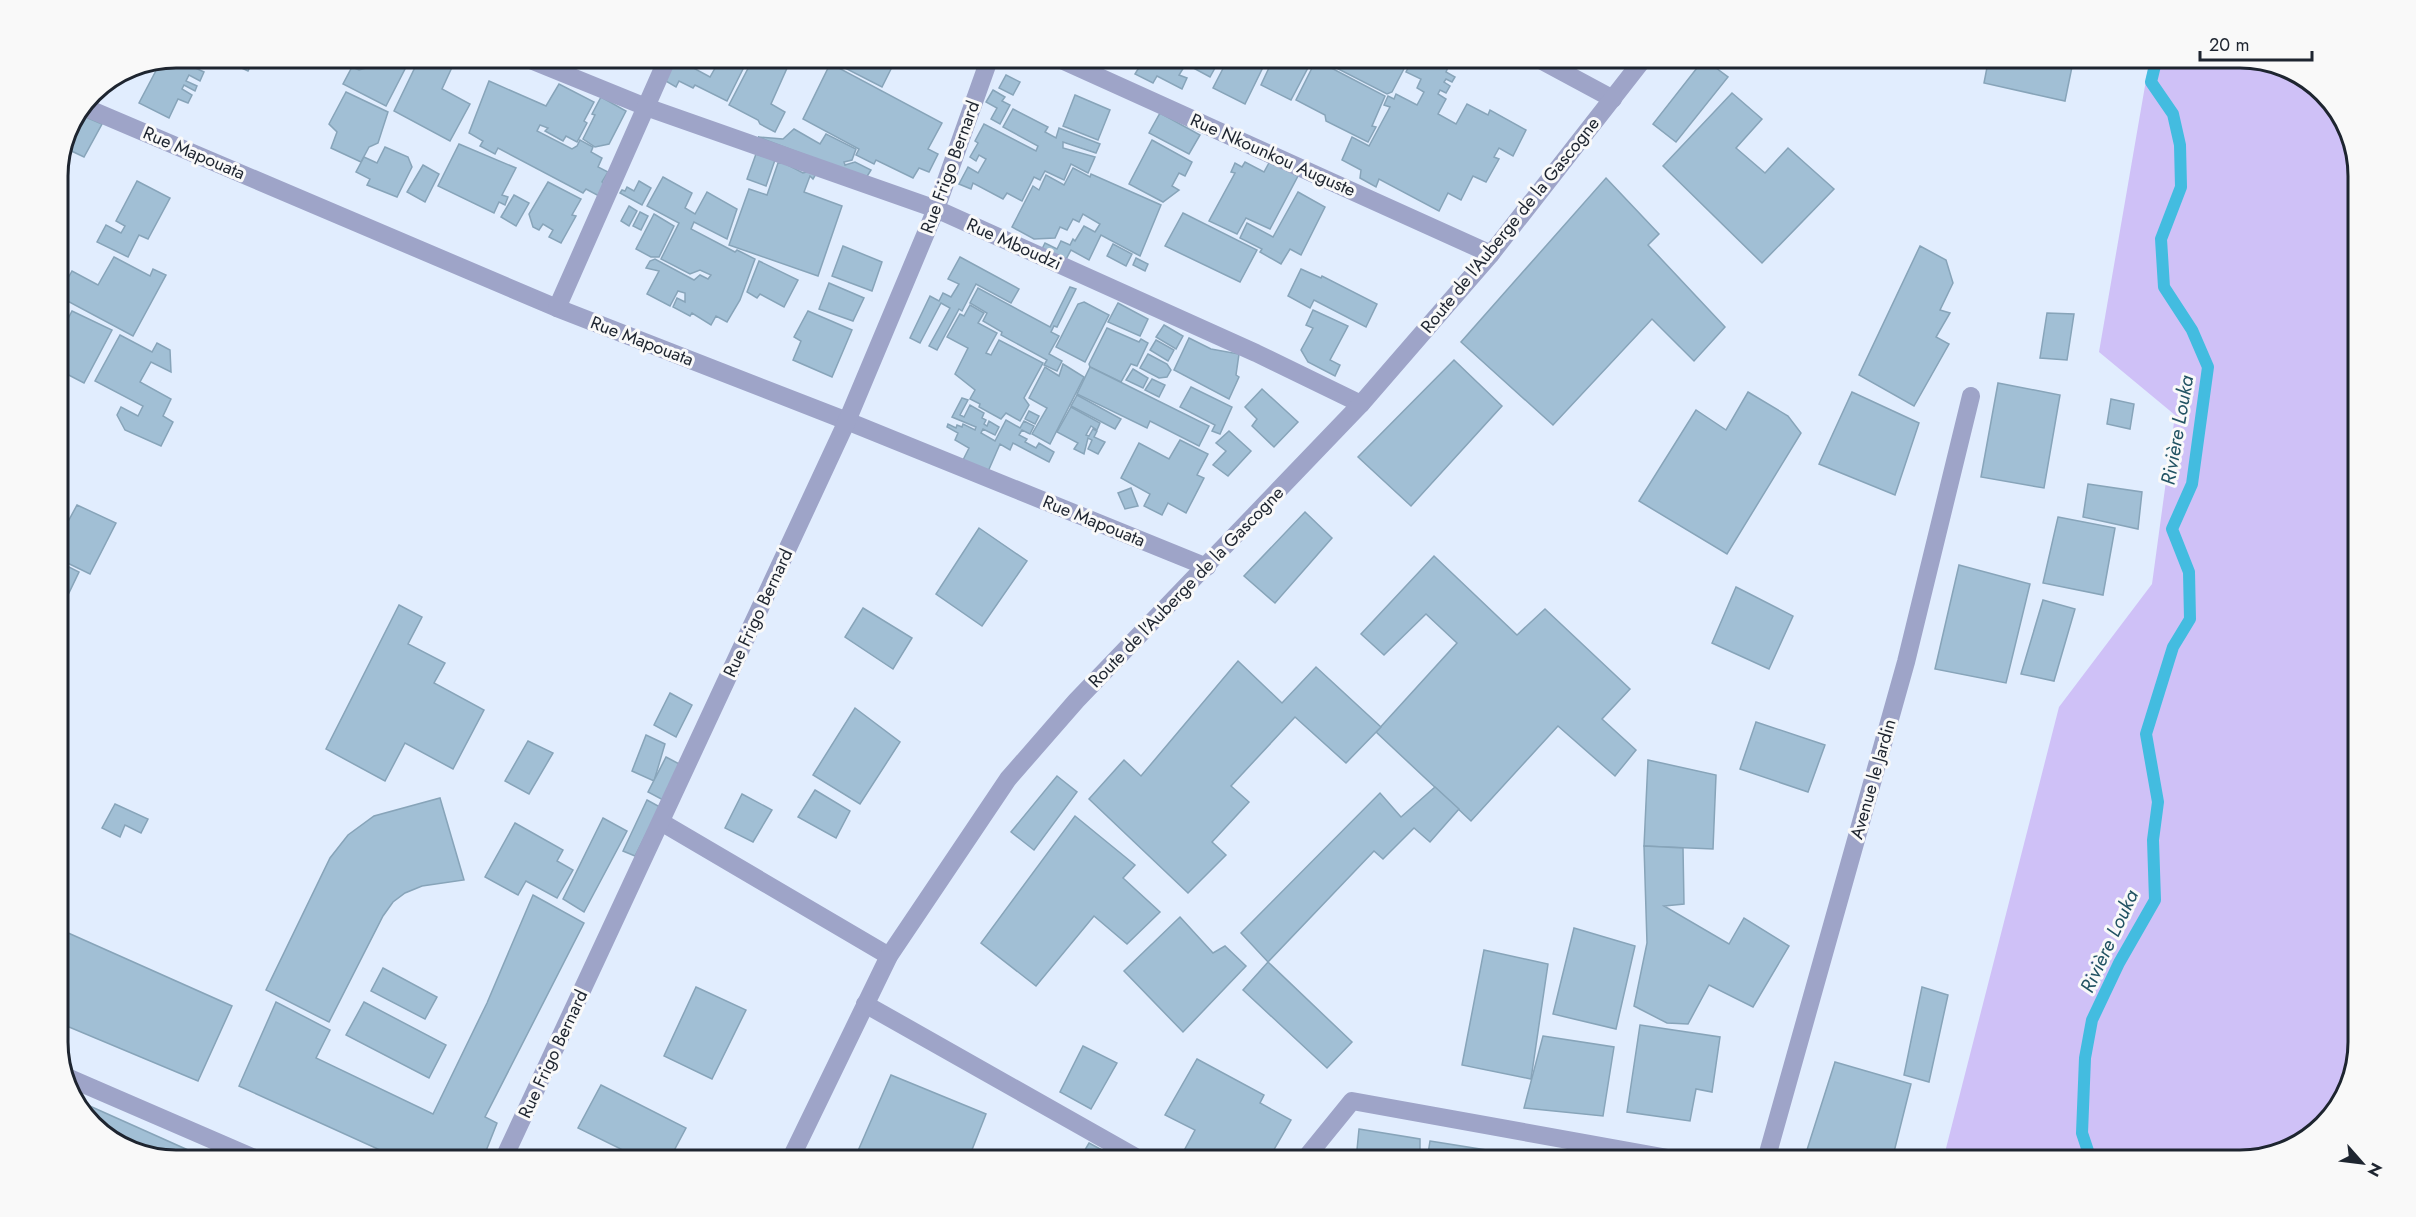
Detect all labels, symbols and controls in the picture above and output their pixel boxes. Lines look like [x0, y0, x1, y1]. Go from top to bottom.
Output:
scale bar [2200, 24, 2312, 62]
text: 20 m [2209, 32, 2249, 58]
street label: Rue Frigo Bernard [914, 97, 986, 237]
street label: Rue Nkounkou Auguste [1186, 107, 1360, 203]
street label: Route de l'Auberge de la Gascogne [1414, 111, 1606, 339]
street label: Rue Mapouata [139, 120, 249, 186]
street label: Rue Mboudzi [962, 211, 1066, 277]
street label: Rue Mapouata [587, 309, 697, 373]
water label: Rivière Louka [2154, 373, 2201, 487]
street label: Route de l'Auberge de la Gascogne [1082, 480, 1290, 694]
street label: Rue Mapouata [1039, 489, 1149, 553]
street label: Rue Frigo Bernard [717, 544, 799, 682]
street label: Avenue le Jardin [1843, 716, 1903, 842]
water label: Rivière Louka [2073, 885, 2146, 998]
street label: Rue Frigo Bernard [512, 985, 594, 1123]
north arrow [2332, 1133, 2392, 1193]
text: N [2362, 1159, 2388, 1181]

